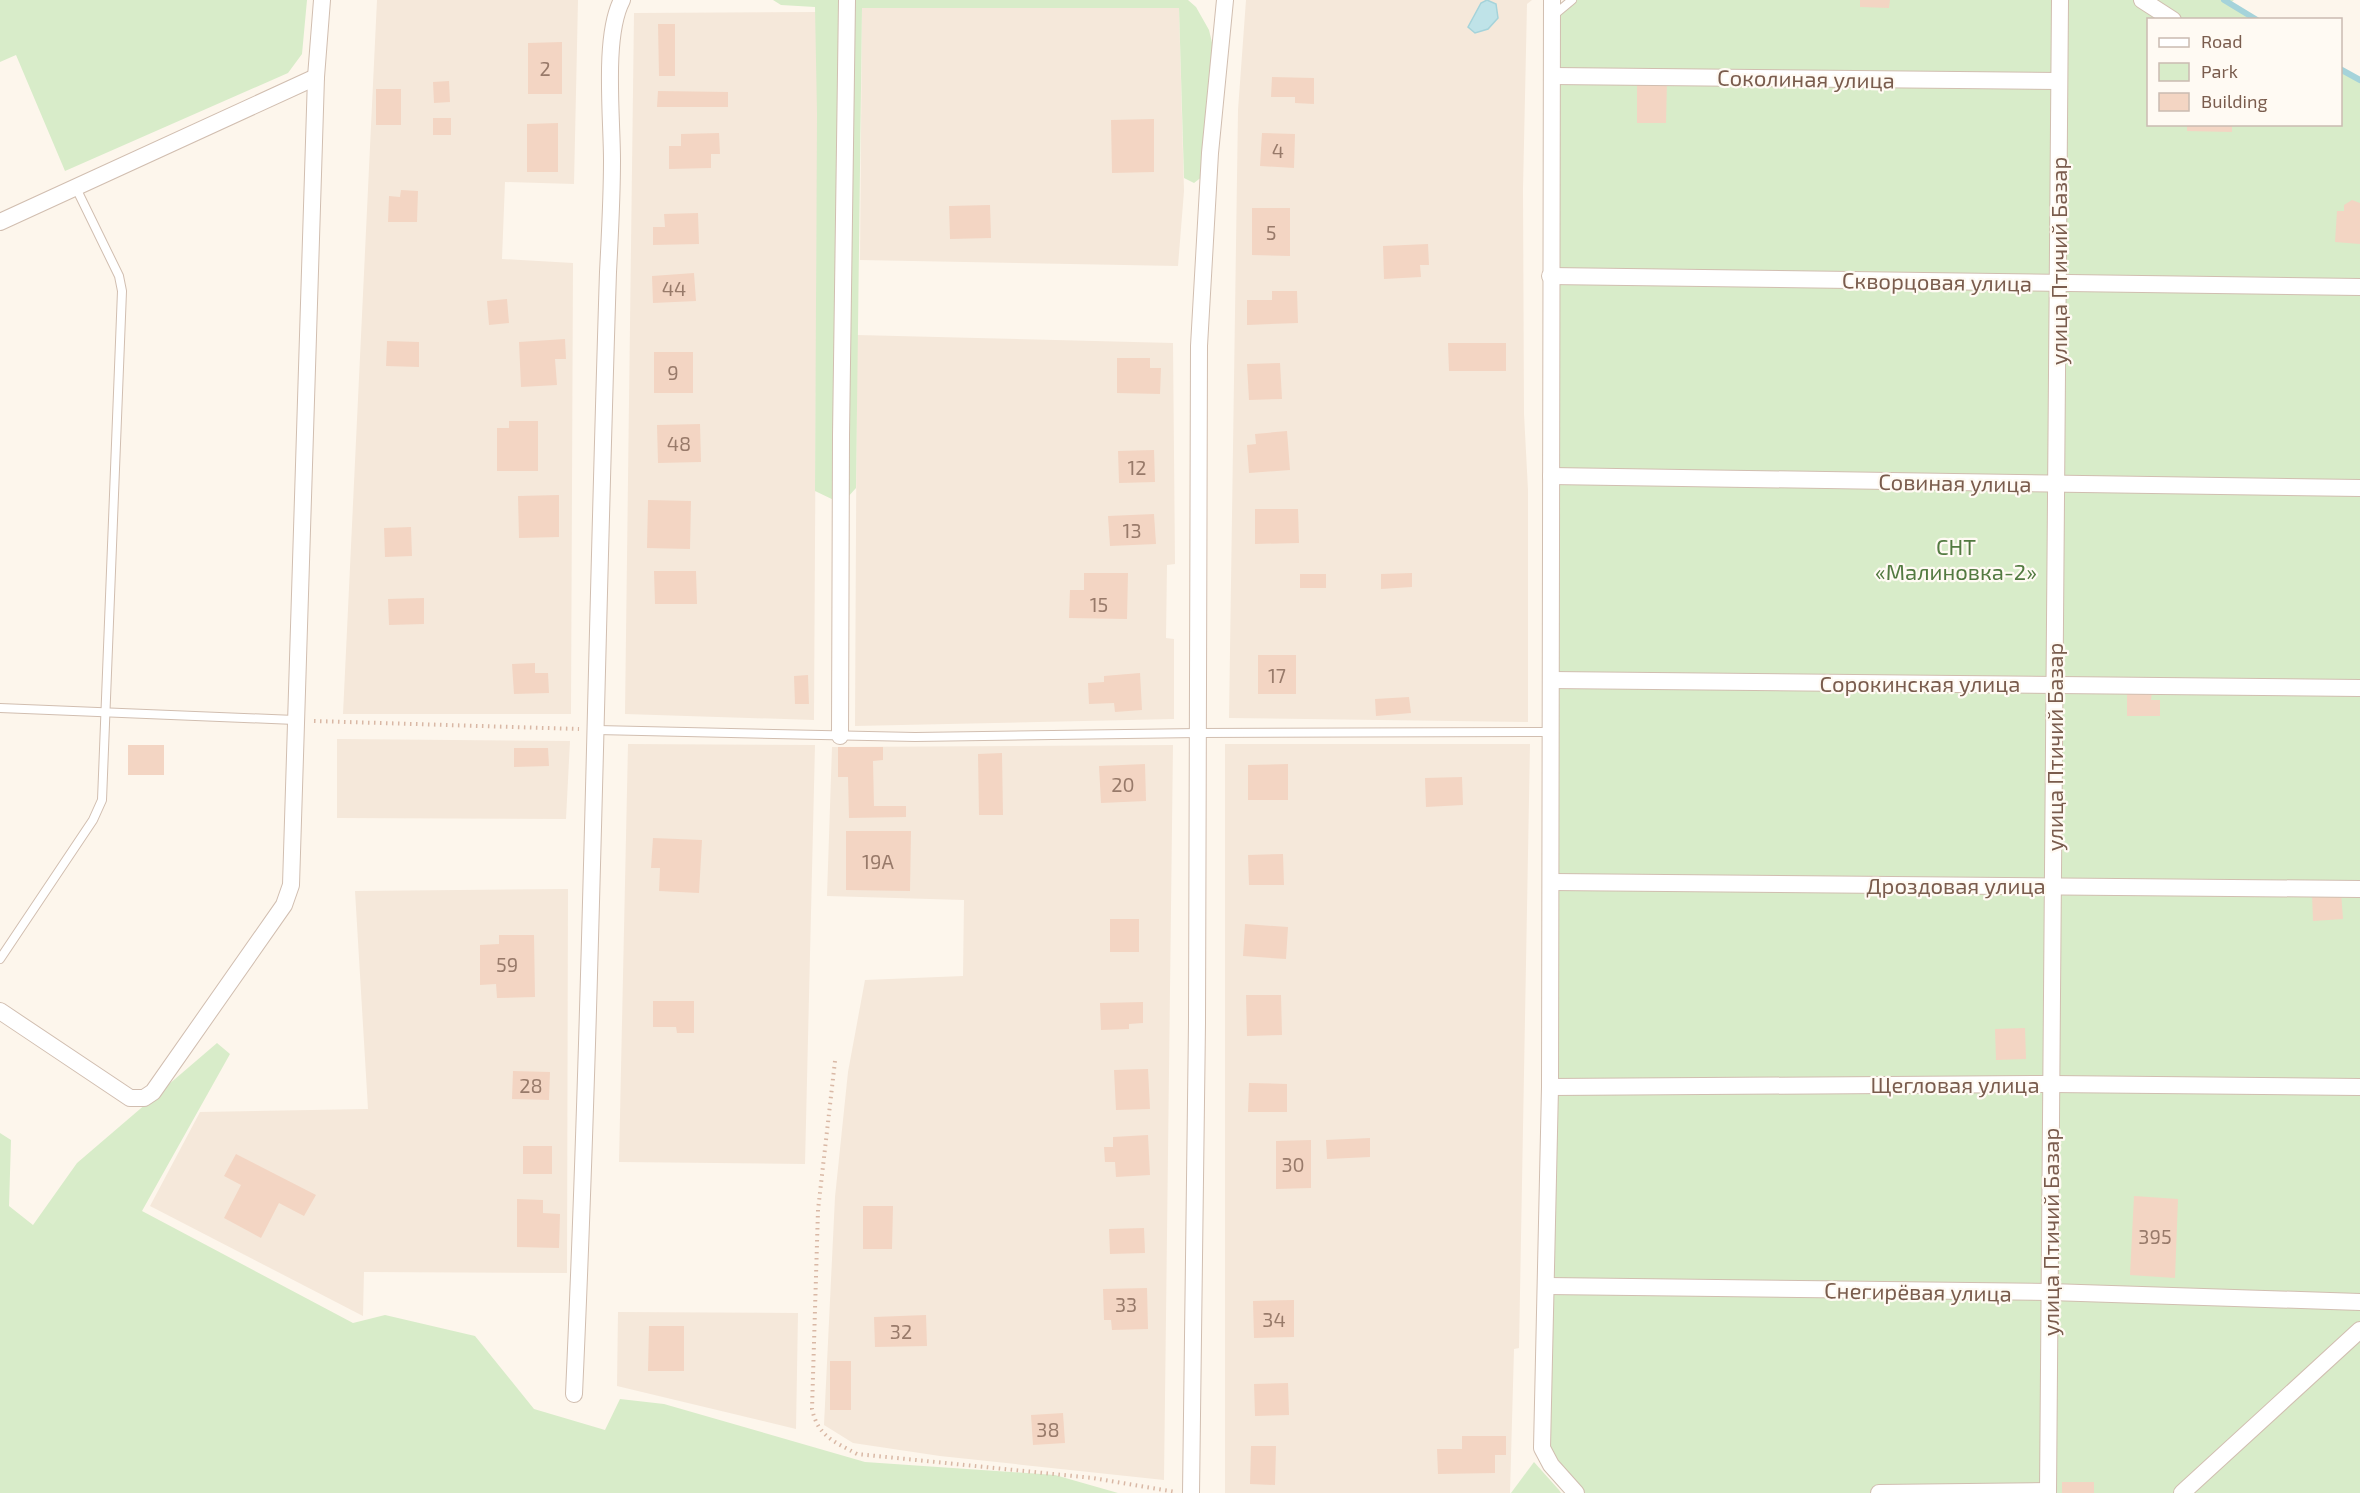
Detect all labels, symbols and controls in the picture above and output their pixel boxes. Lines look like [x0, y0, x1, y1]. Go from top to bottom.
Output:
legend [2147, 18, 2342, 126]
text: Road [2201, 30, 2242, 52]
house number: 2 [539, 56, 551, 80]
text: Park [2201, 60, 2238, 82]
street label: Соколиная улица [1717, 63, 1895, 94]
text: Building [2201, 90, 2268, 112]
house number: 4 [1272, 138, 1284, 162]
street label: улица Птичий Базар [2045, 157, 2072, 365]
house number: 5 [1266, 220, 1276, 244]
street label: Скворцовая улица [1842, 266, 2032, 297]
house number: 44 [662, 276, 686, 300]
house number: 9 [667, 360, 679, 384]
house number: 48 [667, 431, 691, 455]
house number: 12 [1127, 455, 1147, 479]
street label: Совиная улица [1878, 468, 2032, 497]
house number: 13 [1122, 518, 1142, 542]
park label: СНТ «Малиновка-2» [1875, 533, 2037, 584]
house number: 15 [1090, 592, 1108, 616]
street label: улица Птичий Базар [2041, 643, 2068, 851]
house number: 17 [1268, 663, 1286, 687]
street label: Сорокинская улица [1820, 670, 2020, 697]
house number: 20 [1111, 772, 1135, 796]
house number: 19А [862, 849, 894, 873]
street label: Дроздовая улица [1866, 872, 2046, 899]
house number: 59 [496, 952, 518, 976]
street label: Щегловая улица [1870, 1071, 2040, 1098]
house number: 28 [519, 1073, 543, 1097]
street label: улица Птичий Базар [2037, 1128, 2064, 1336]
house number: 30 [1281, 1152, 1305, 1176]
house number: 395 [2138, 1224, 2172, 1248]
street label: Снегирёвая улица [1824, 1276, 2012, 1307]
house number: 33 [1115, 1292, 1137, 1316]
house number: 34 [1262, 1307, 1286, 1331]
house number: 32 [890, 1319, 912, 1343]
house number: 38 [1036, 1417, 1060, 1441]

